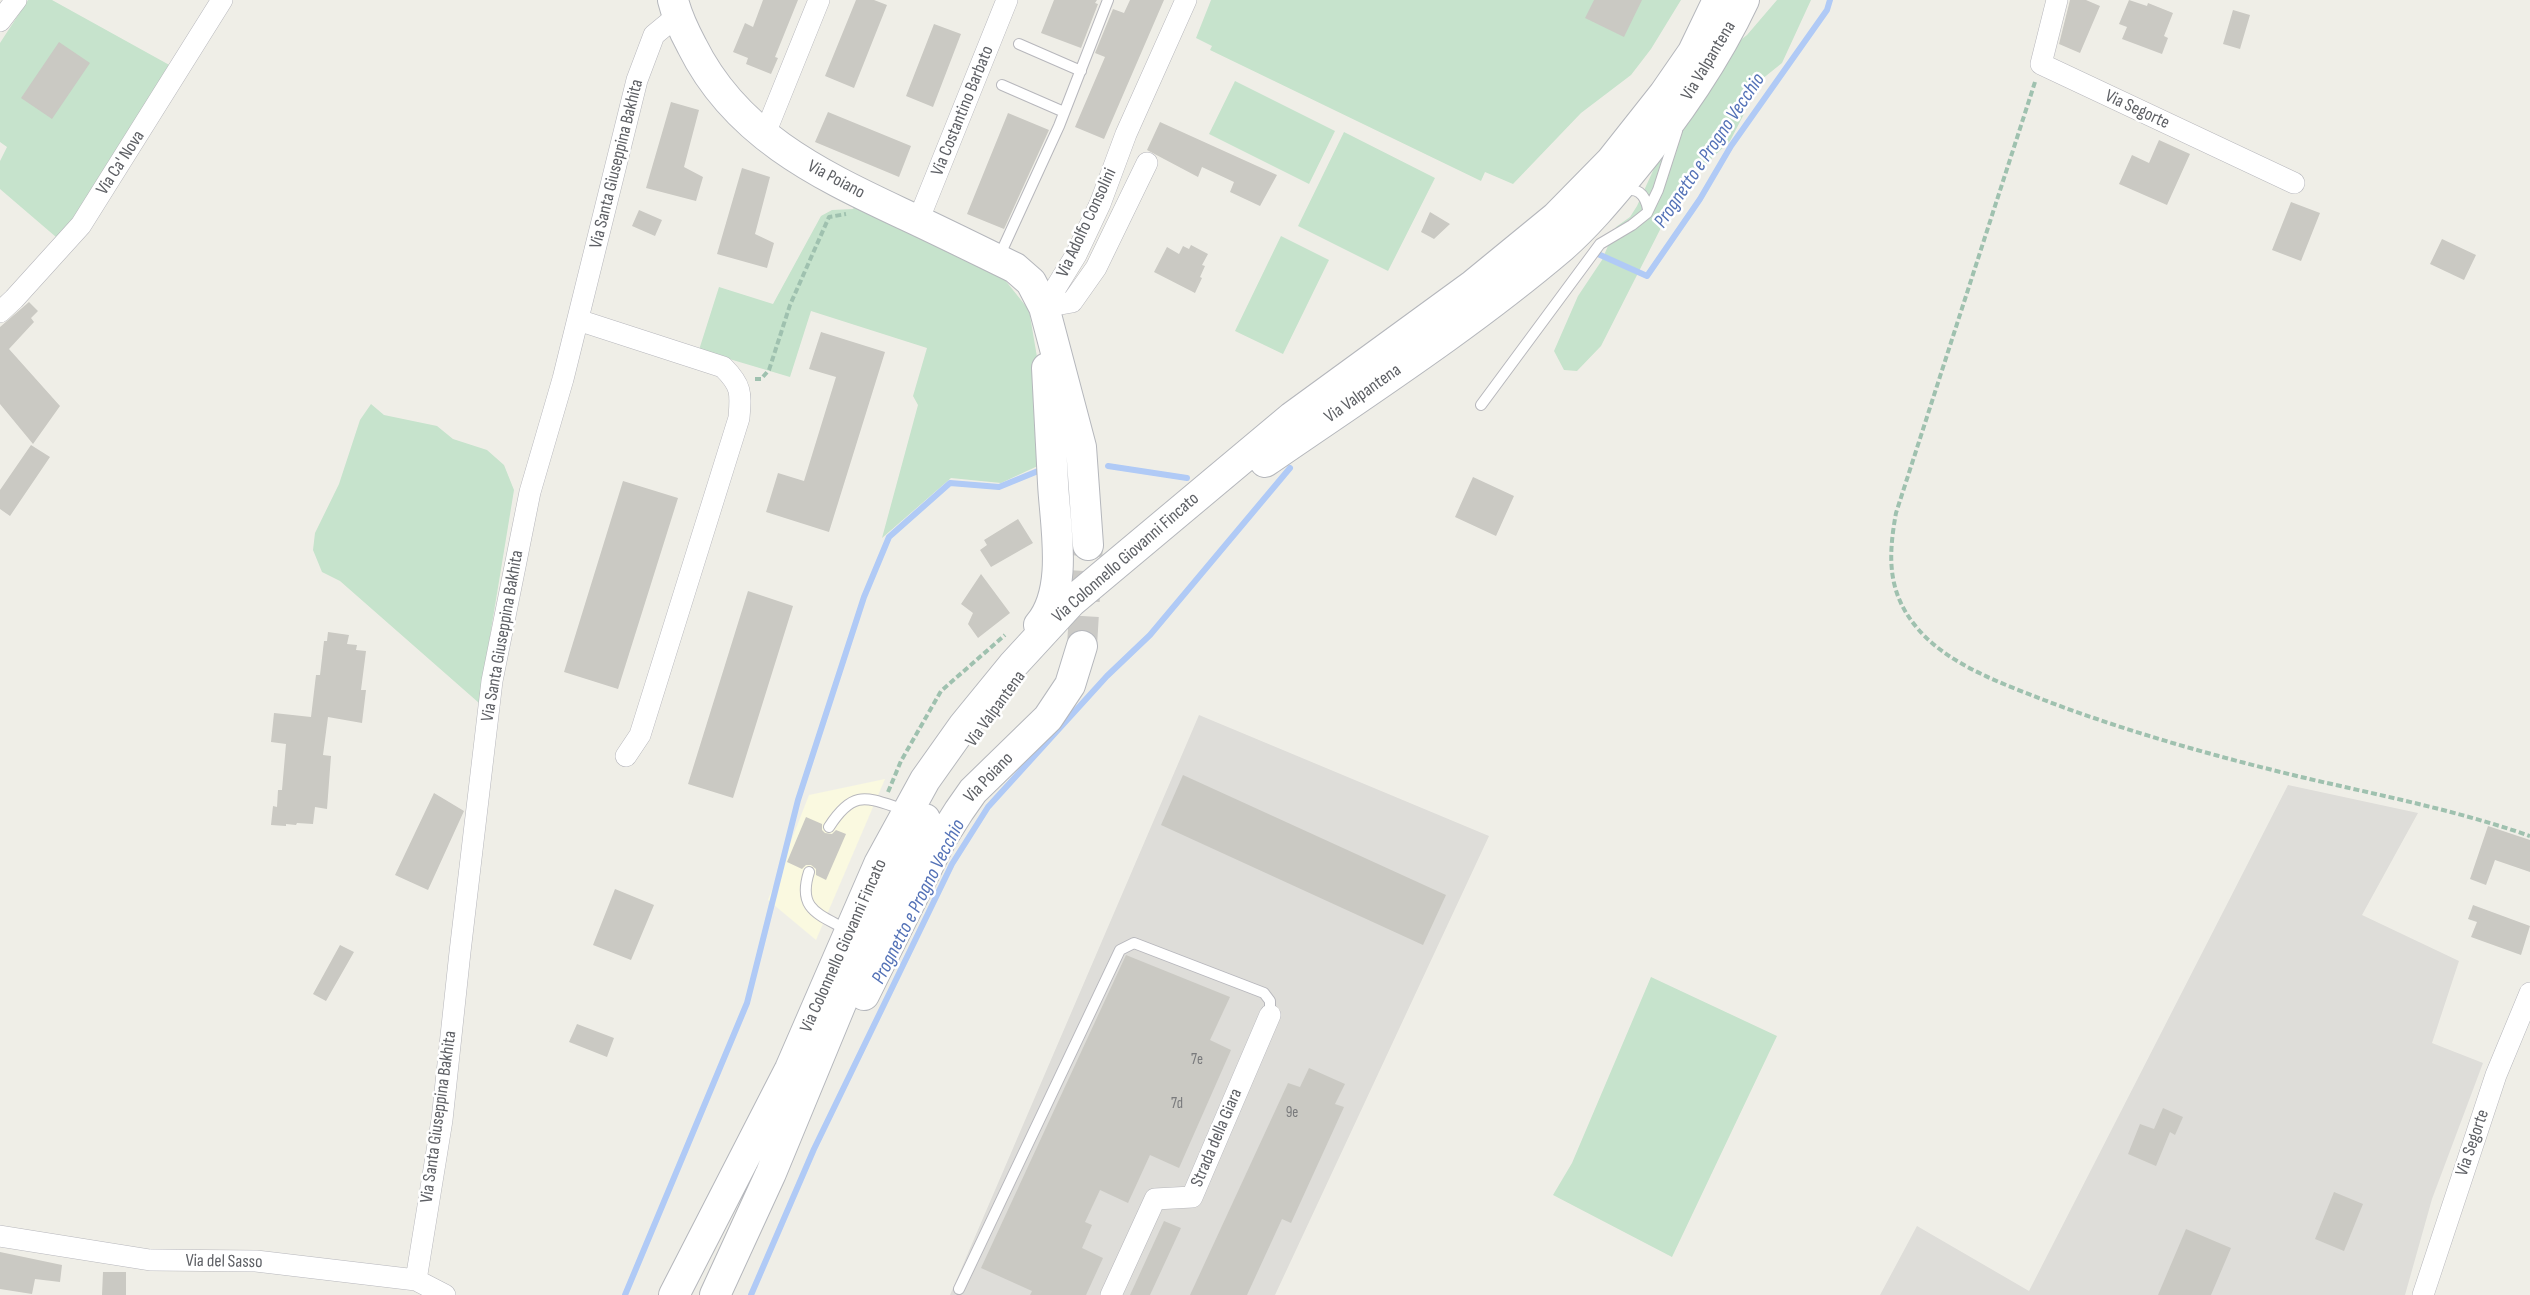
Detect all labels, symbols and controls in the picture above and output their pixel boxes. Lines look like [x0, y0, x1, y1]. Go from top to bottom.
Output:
street label: Via Valpantena [1677, 18, 1741, 104]
street label: Via Costantino Barbato [927, 43, 999, 179]
water label: Prognetto e Progno Vecchio [1649, 69, 1771, 233]
street label: Via Santa Giuseppina Bakhita [586, 77, 648, 251]
street label: Via Segorte [2101, 86, 2173, 134]
street label: Via Ca' Nova [92, 127, 150, 199]
street label: Via Poiano [804, 156, 868, 204]
street label: Via Adolfo Consolini [1052, 165, 1122, 281]
street label: Via Valpantena [1321, 360, 1405, 428]
street label: Via Colonnello Giovanni Fincato [1048, 488, 1204, 628]
street label: Via Santa Giuseppina Bakhita [477, 549, 529, 723]
street label: Via Valpantena [961, 667, 1031, 751]
street label: Via Poiano [960, 748, 1018, 808]
water label: Prognetto e Progno Vecchio [867, 816, 971, 988]
street label: Via Colonnello Giovanni Fincato [796, 856, 892, 1036]
street label: Via Santa Giuseppina Bakhita [416, 1030, 462, 1204]
house number: 7e [1191, 1051, 1203, 1069]
street label: Strada della Giara [1187, 1086, 1247, 1190]
house number: 7d [1171, 1095, 1183, 1113]
house number: 9e [1286, 1104, 1298, 1122]
street label: Via Segorte [2452, 1107, 2494, 1179]
street label: Via del Sasso [185, 1251, 263, 1273]

